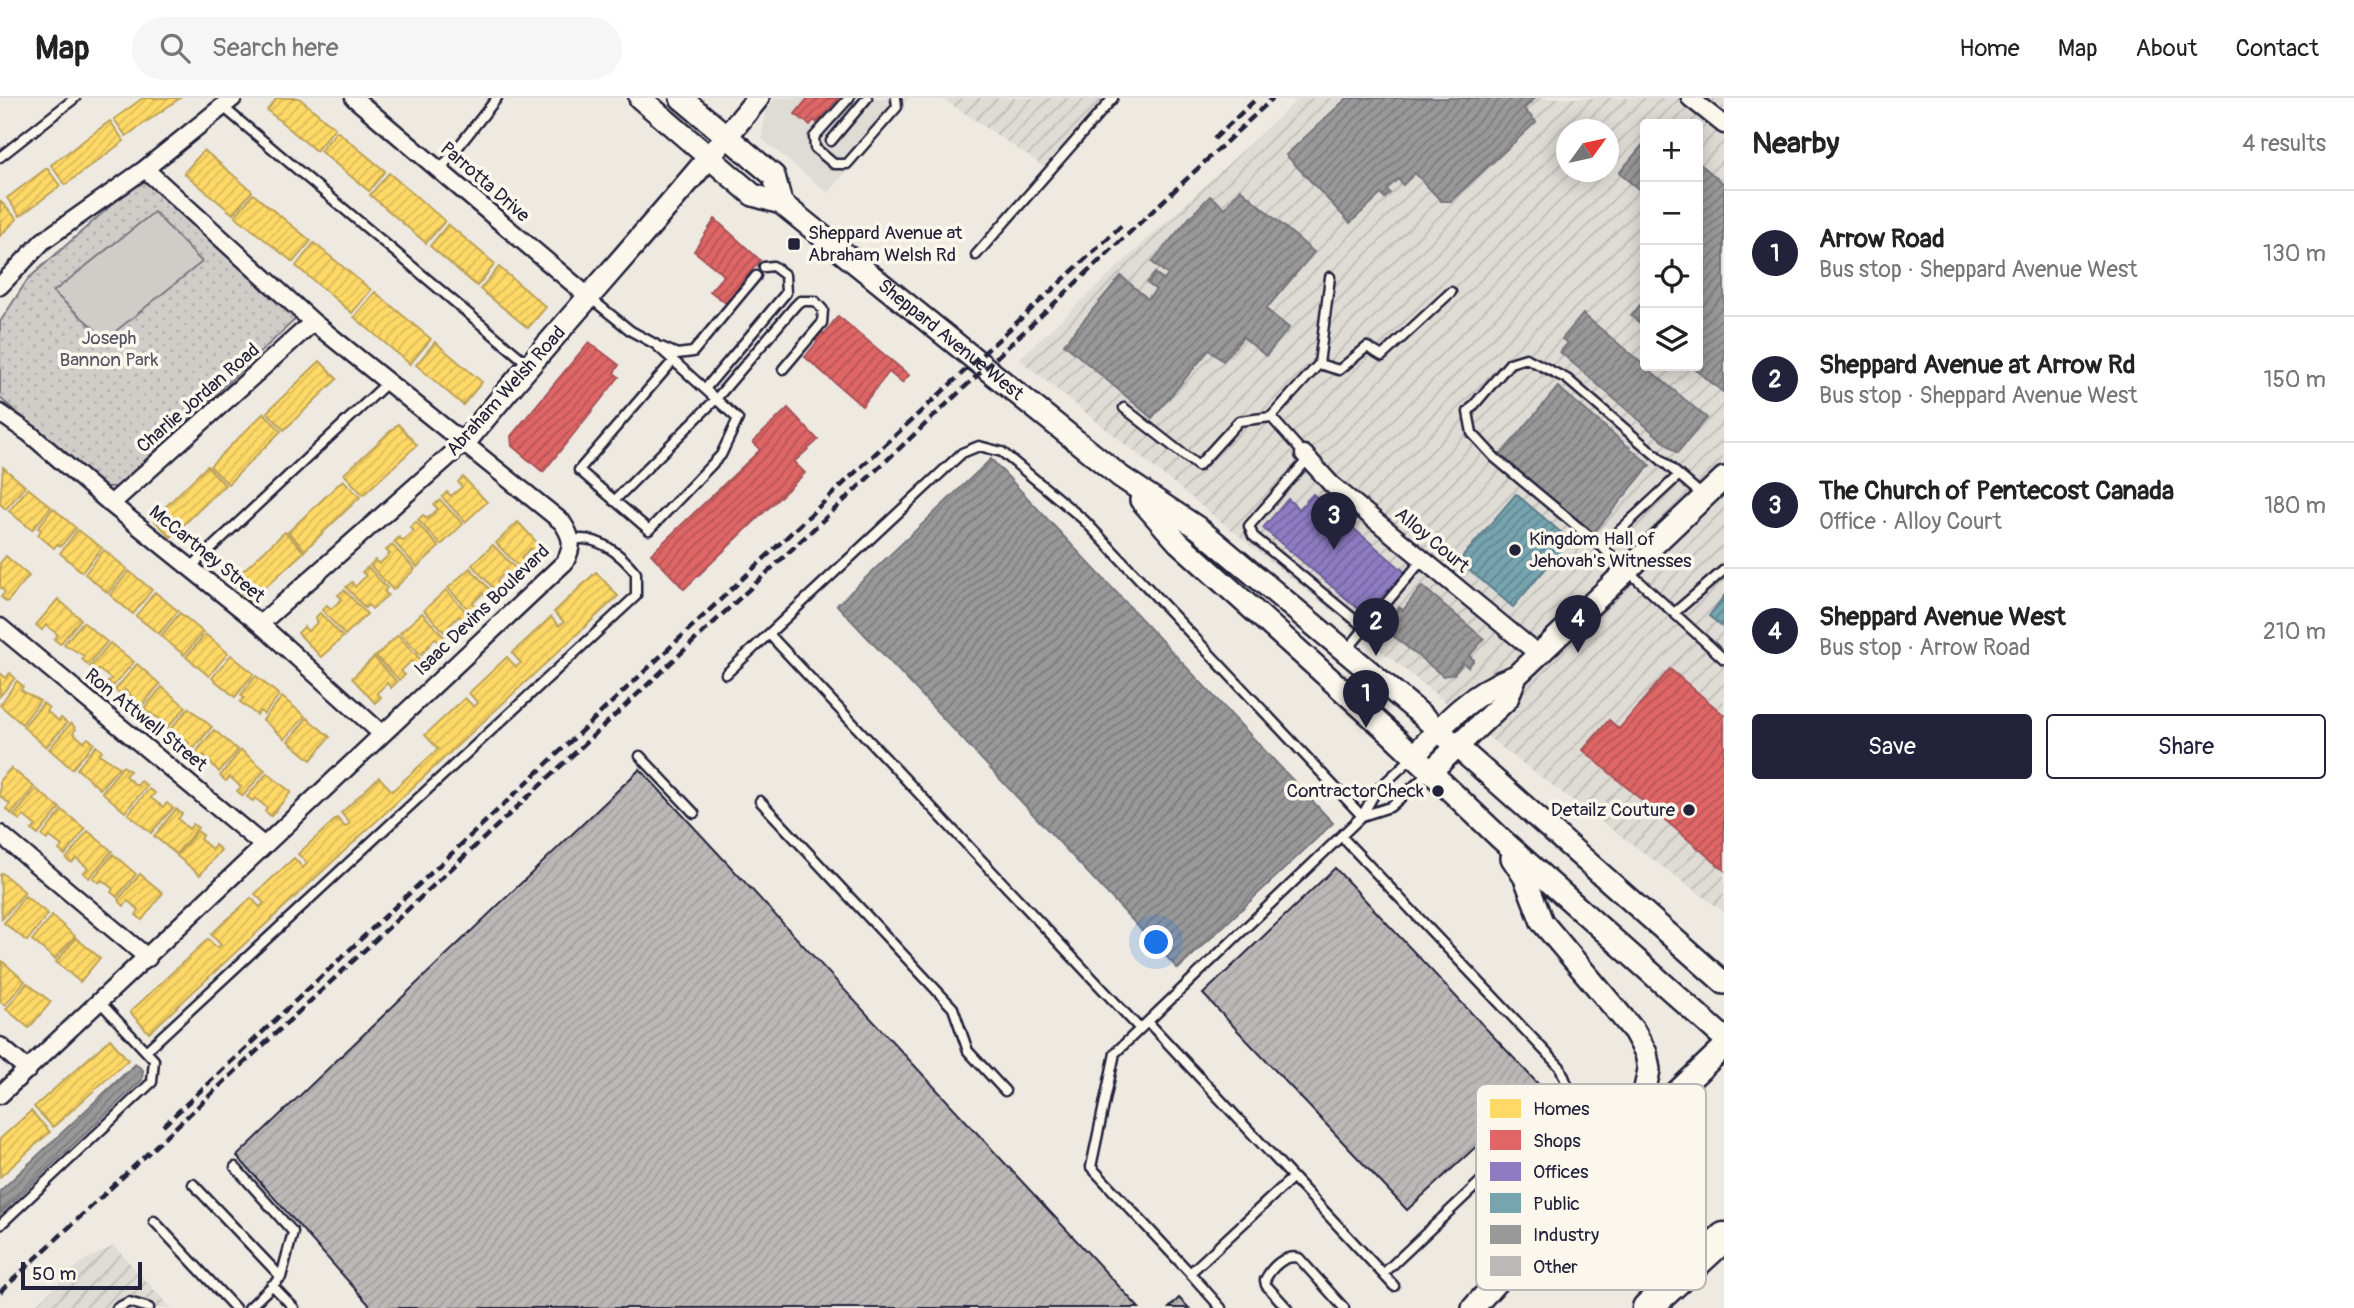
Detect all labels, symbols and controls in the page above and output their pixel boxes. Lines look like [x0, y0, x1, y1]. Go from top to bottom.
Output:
search box [132, 17, 622, 80]
text: Map [35, 28, 90, 69]
icon: search [156, 29, 194, 67]
text: Search here [212, 32, 339, 64]
text: Home [1959, 34, 2020, 63]
text: Map [2058, 34, 2098, 63]
text: About [2136, 34, 2198, 63]
text: Contact [2236, 34, 2319, 63]
north arrow [1556, 119, 1619, 182]
map controls [1640, 119, 1703, 371]
button: + [1640, 119, 1703, 182]
text: Nearby [1752, 125, 1839, 162]
text: 4 results [2242, 129, 2326, 158]
street label: Parrotta Drive [435, 137, 535, 228]
button: − [1640, 182, 1703, 245]
place label: Sheppard Avenue at Abraham Welsh Rd [808, 221, 963, 267]
text: Arrow Road [1819, 223, 1945, 255]
marker: Sheppard Avenue at Abraham Welsh Rd [786, 236, 802, 252]
text: 1 [1771, 239, 1780, 268]
text: 130 m [2263, 239, 2326, 268]
button: locate [1640, 245, 1703, 308]
text: Bus stop · Sheppard Avenue West [1819, 255, 2137, 284]
street label: Sheppard Avenue West [873, 274, 1029, 406]
button: layers [1640, 308, 1703, 371]
street label: Abraham Welsh Road [441, 321, 571, 461]
park label: Joseph Bannon Park [59, 326, 159, 372]
street label: Charlie Jordan Road [132, 338, 264, 458]
text: Sheppard Avenue at Arrow Rd [1819, 349, 2136, 381]
text: 2 [1769, 365, 1781, 394]
text: 150 m [2263, 365, 2326, 394]
text: Bus stop · Sheppard Avenue West [1819, 381, 2137, 410]
text: The Church of Pentecost Canada [1819, 475, 2174, 507]
text: 3 [1769, 491, 1781, 520]
text: 180 m [2264, 491, 2326, 520]
pin: 3 [1311, 492, 1357, 550]
street label: McCartney Street [144, 500, 270, 608]
street label: Alloy Court [1390, 502, 1474, 578]
text: Office · Alloy Court [1819, 507, 2002, 536]
place label: Kingdom Hall of Jehovah's Witnesses [1529, 527, 1692, 573]
street label: Isaac Devins Boulevard [409, 539, 555, 681]
marker: Kingdom Hall of Jehovah's Witnesses [1507, 542, 1523, 558]
pin: 4 [1555, 595, 1601, 653]
pin: 2 [1353, 598, 1399, 656]
text: Sheppard Avenue West [1819, 601, 2066, 633]
text: 4 [1768, 617, 1782, 646]
text: 210 m [2263, 617, 2326, 646]
text: Bus stop · Arrow Road [1819, 633, 2030, 662]
street label: Ron Attwell Street [80, 663, 212, 777]
pin: 1 [1343, 670, 1389, 728]
button: Save [1752, 714, 2032, 779]
button: Share [2046, 714, 2326, 779]
place label: ContractorCheck [1287, 779, 1424, 803]
marker: ContractorCheck [1430, 783, 1446, 799]
place label: Detailz Couture [1551, 798, 1676, 822]
marker: Detailz Couture [1681, 802, 1697, 818]
your location [1139, 925, 1173, 959]
legend [1476, 1084, 1706, 1290]
text: Homes [1533, 1097, 1590, 1121]
text: Shops [1533, 1129, 1581, 1153]
text: Offices [1533, 1160, 1589, 1184]
text: Public [1533, 1192, 1580, 1216]
text: Industry [1533, 1223, 1599, 1247]
text: Other [1533, 1255, 1578, 1279]
scale bar [21, 1259, 142, 1291]
text: 50 m [32, 1262, 76, 1286]

